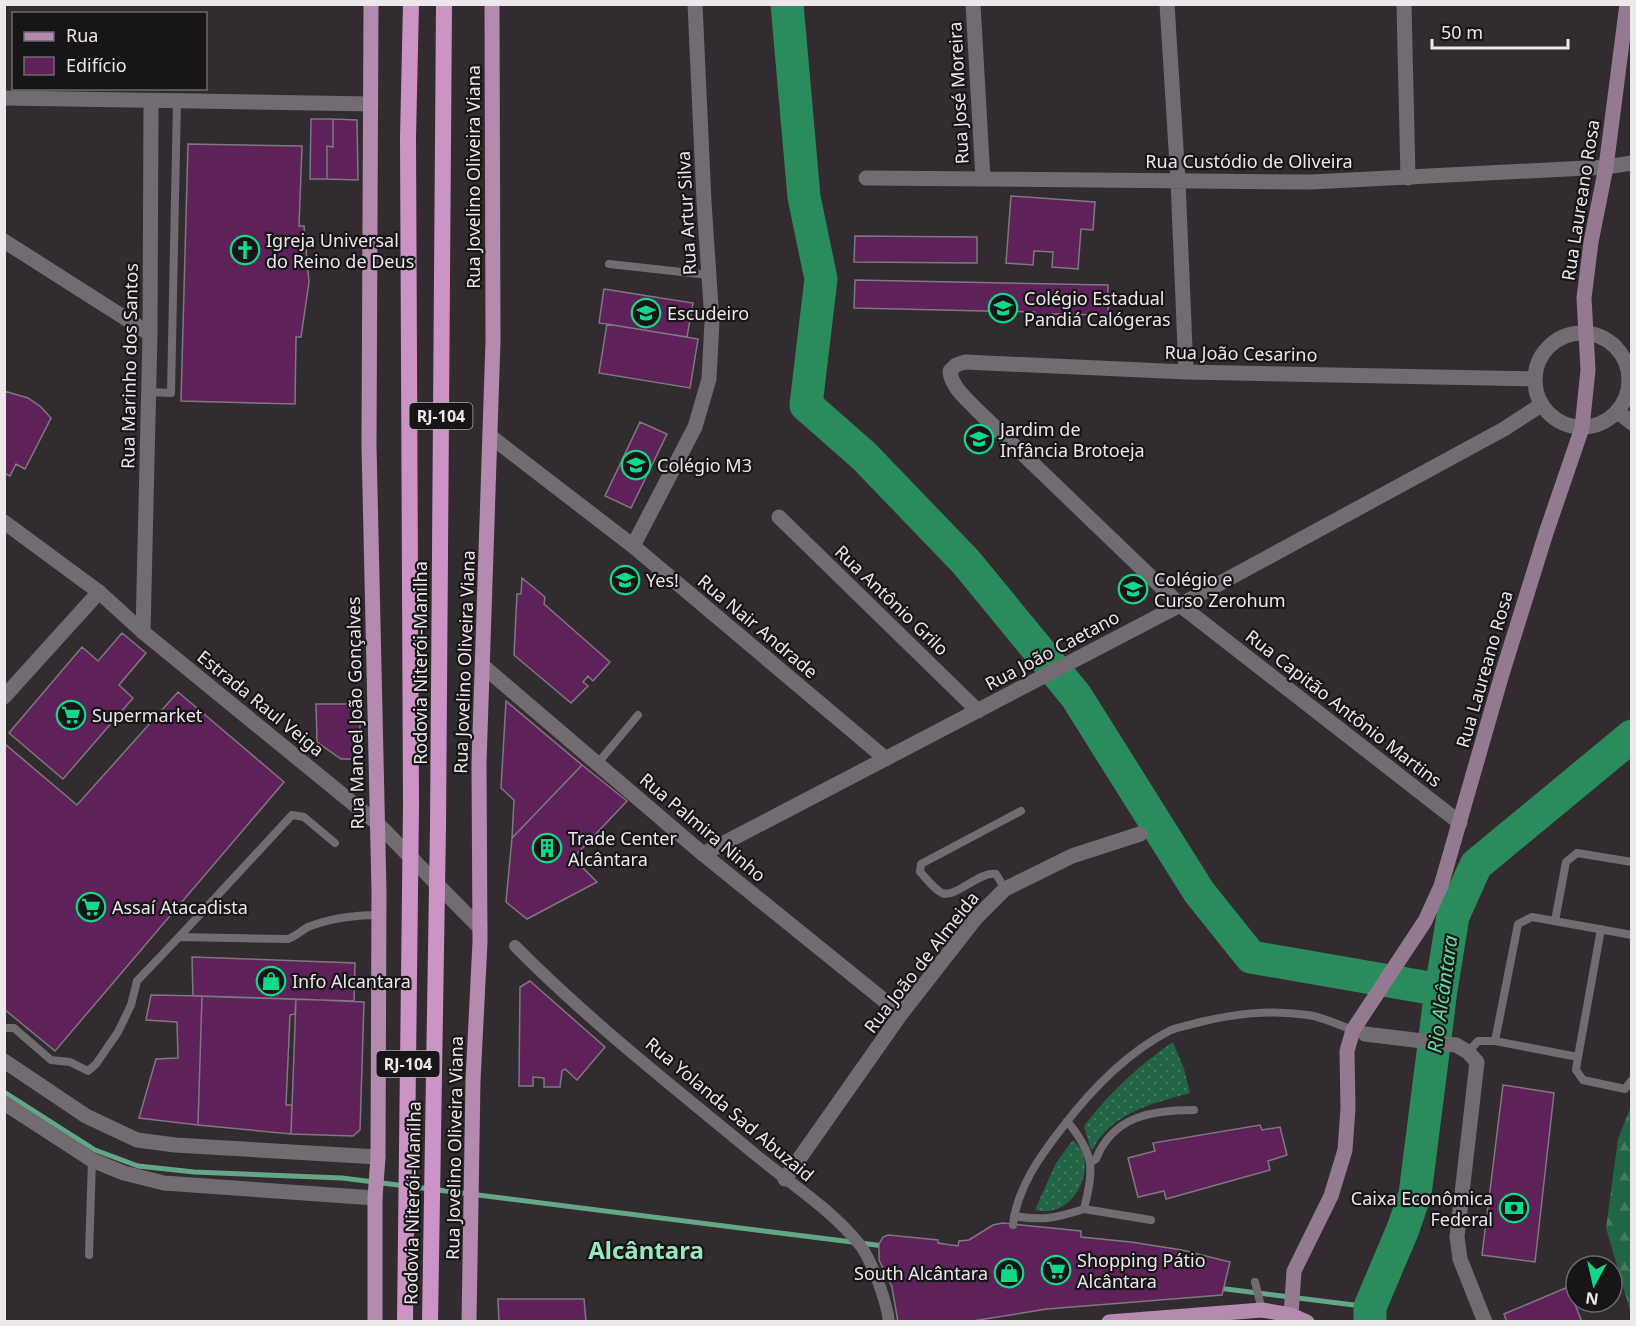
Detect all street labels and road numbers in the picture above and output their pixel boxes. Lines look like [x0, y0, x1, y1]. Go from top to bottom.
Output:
street label: Rua José Moreira [942, 21, 974, 165]
street label: Rua Jovelino Oliveira Viana [461, 65, 485, 289]
street label: Rua Laureano Rosa [1555, 118, 1605, 282]
street label: Rua Custódio de Oliveira [1145, 149, 1353, 173]
street label: Rua Artur Silva [671, 150, 701, 276]
street label: Rua Marinho dos Santos [115, 263, 143, 469]
street label: Rua João Cesarino [1164, 340, 1318, 366]
road number: RJ-104 [410, 403, 472, 429]
street label: Rua Antônio Grilo [830, 540, 954, 660]
street label: Rua Jovelino Oliveira Viana [448, 550, 480, 774]
street label: Rodovia Niterói-Manilha [408, 561, 432, 765]
street label: Rua Nair Andrade [693, 569, 823, 683]
street label: Rua Laureano Rosa [1450, 588, 1518, 750]
street label: Rua Manoel João Gonçalves [341, 596, 369, 830]
street label: Rua João Caetano [981, 604, 1123, 696]
street label: Rua Capitão Antônio Martins [1241, 624, 1447, 792]
street label: Estrada Raul Veiga [193, 644, 329, 762]
street label: Rua Palmira Ninho [635, 767, 771, 887]
street label: Rua João de Almeida [858, 886, 984, 1038]
street label: Rua Yolanda Sad Abuzaid [641, 1031, 819, 1187]
street label: Rua Jovelino Oliveira Viana [440, 1036, 468, 1260]
road number: RJ-104 [376, 1051, 440, 1077]
street label: Rodovia Niterói-Manilha [398, 1101, 426, 1305]

